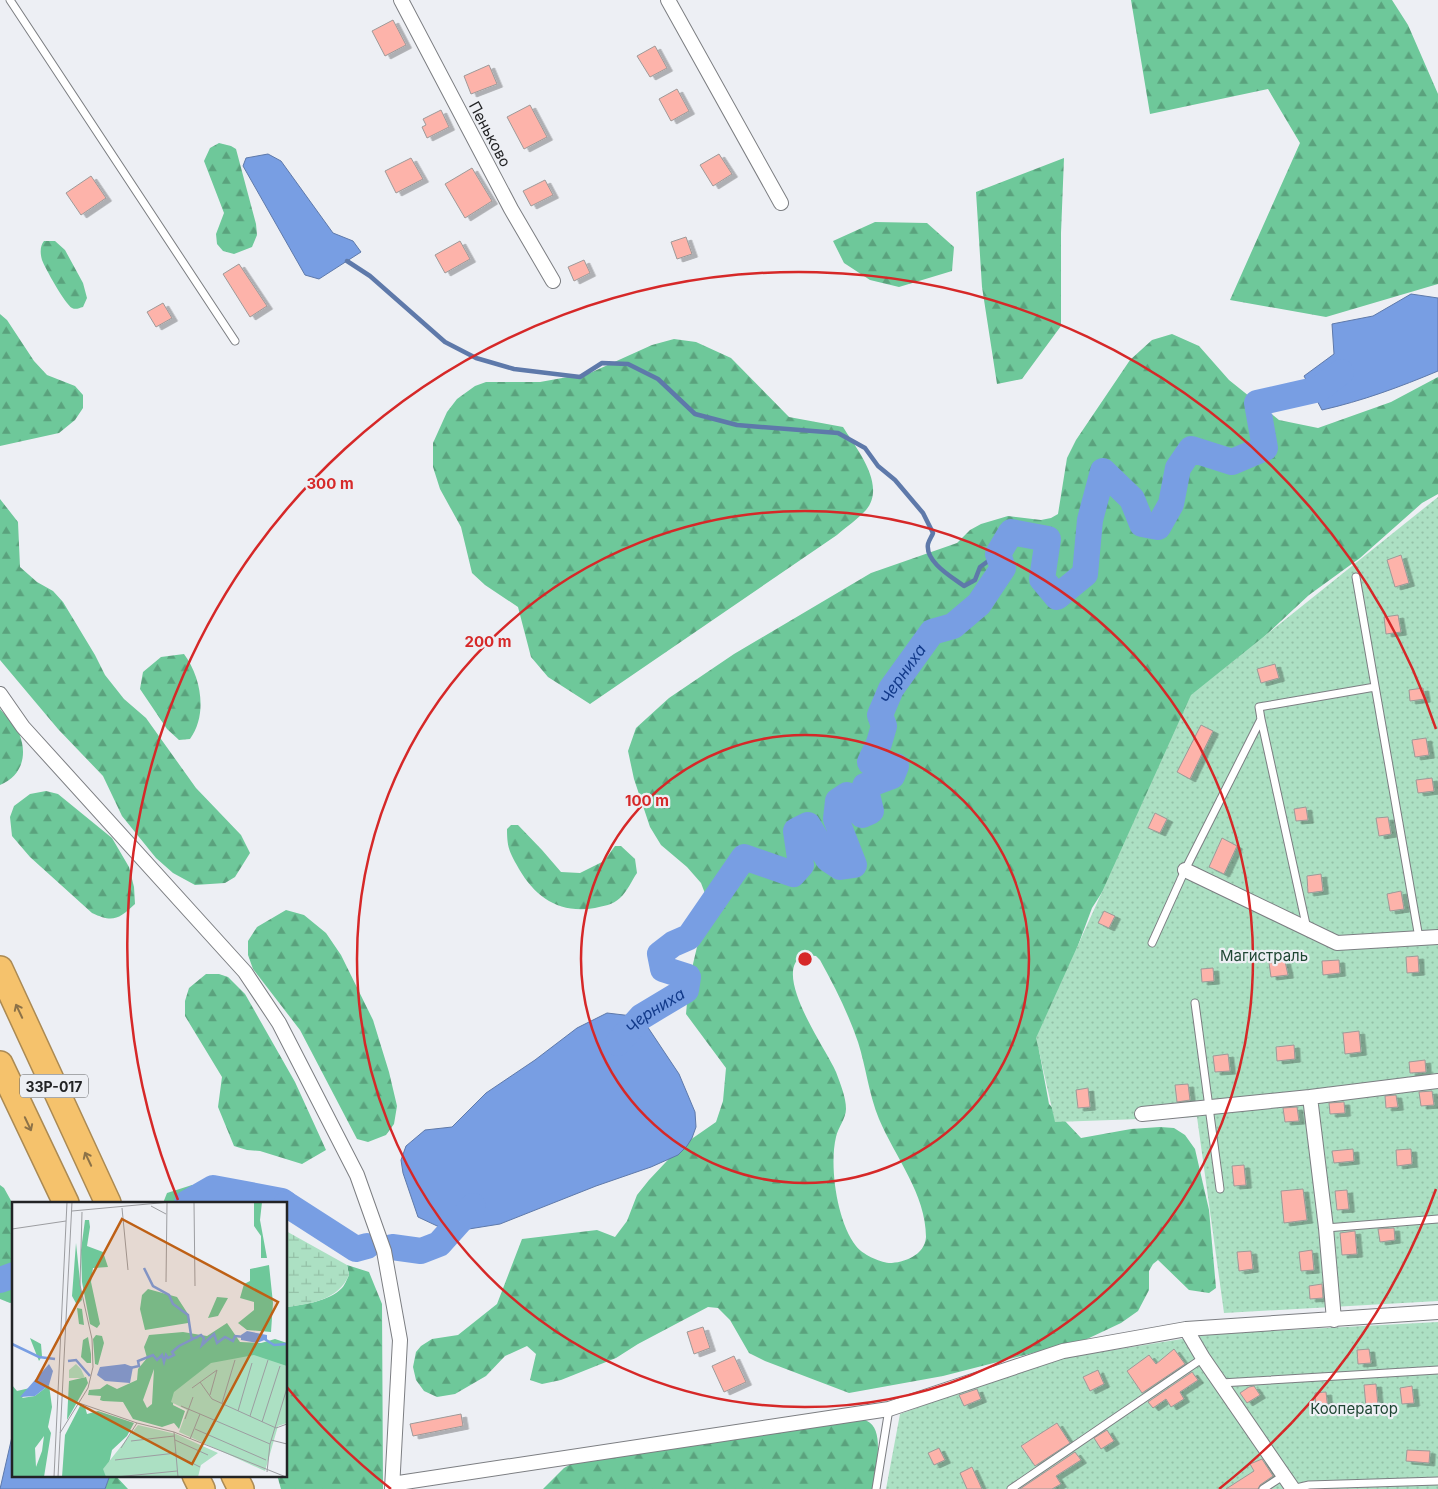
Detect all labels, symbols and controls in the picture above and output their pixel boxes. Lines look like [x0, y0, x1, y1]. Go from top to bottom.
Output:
street label: Пеньково [465, 98, 515, 170]
text: 300 m [306, 474, 354, 493]
text: 200 m [465, 632, 511, 651]
water label: Черниха [876, 640, 930, 707]
text: 100 m [625, 791, 669, 810]
park label: Магистраль [1220, 946, 1308, 965]
centre of rings [796, 950, 814, 968]
water label: Черниха [621, 983, 688, 1038]
one-way arrow [14, 1004, 24, 1019]
road number: 33Р-017 [20, 1074, 88, 1098]
one-way arrow [24, 1116, 34, 1131]
one-way arrow [82, 1151, 92, 1166]
inset map [12, 1202, 288, 1476]
park label: Кооператор [1310, 1399, 1398, 1418]

